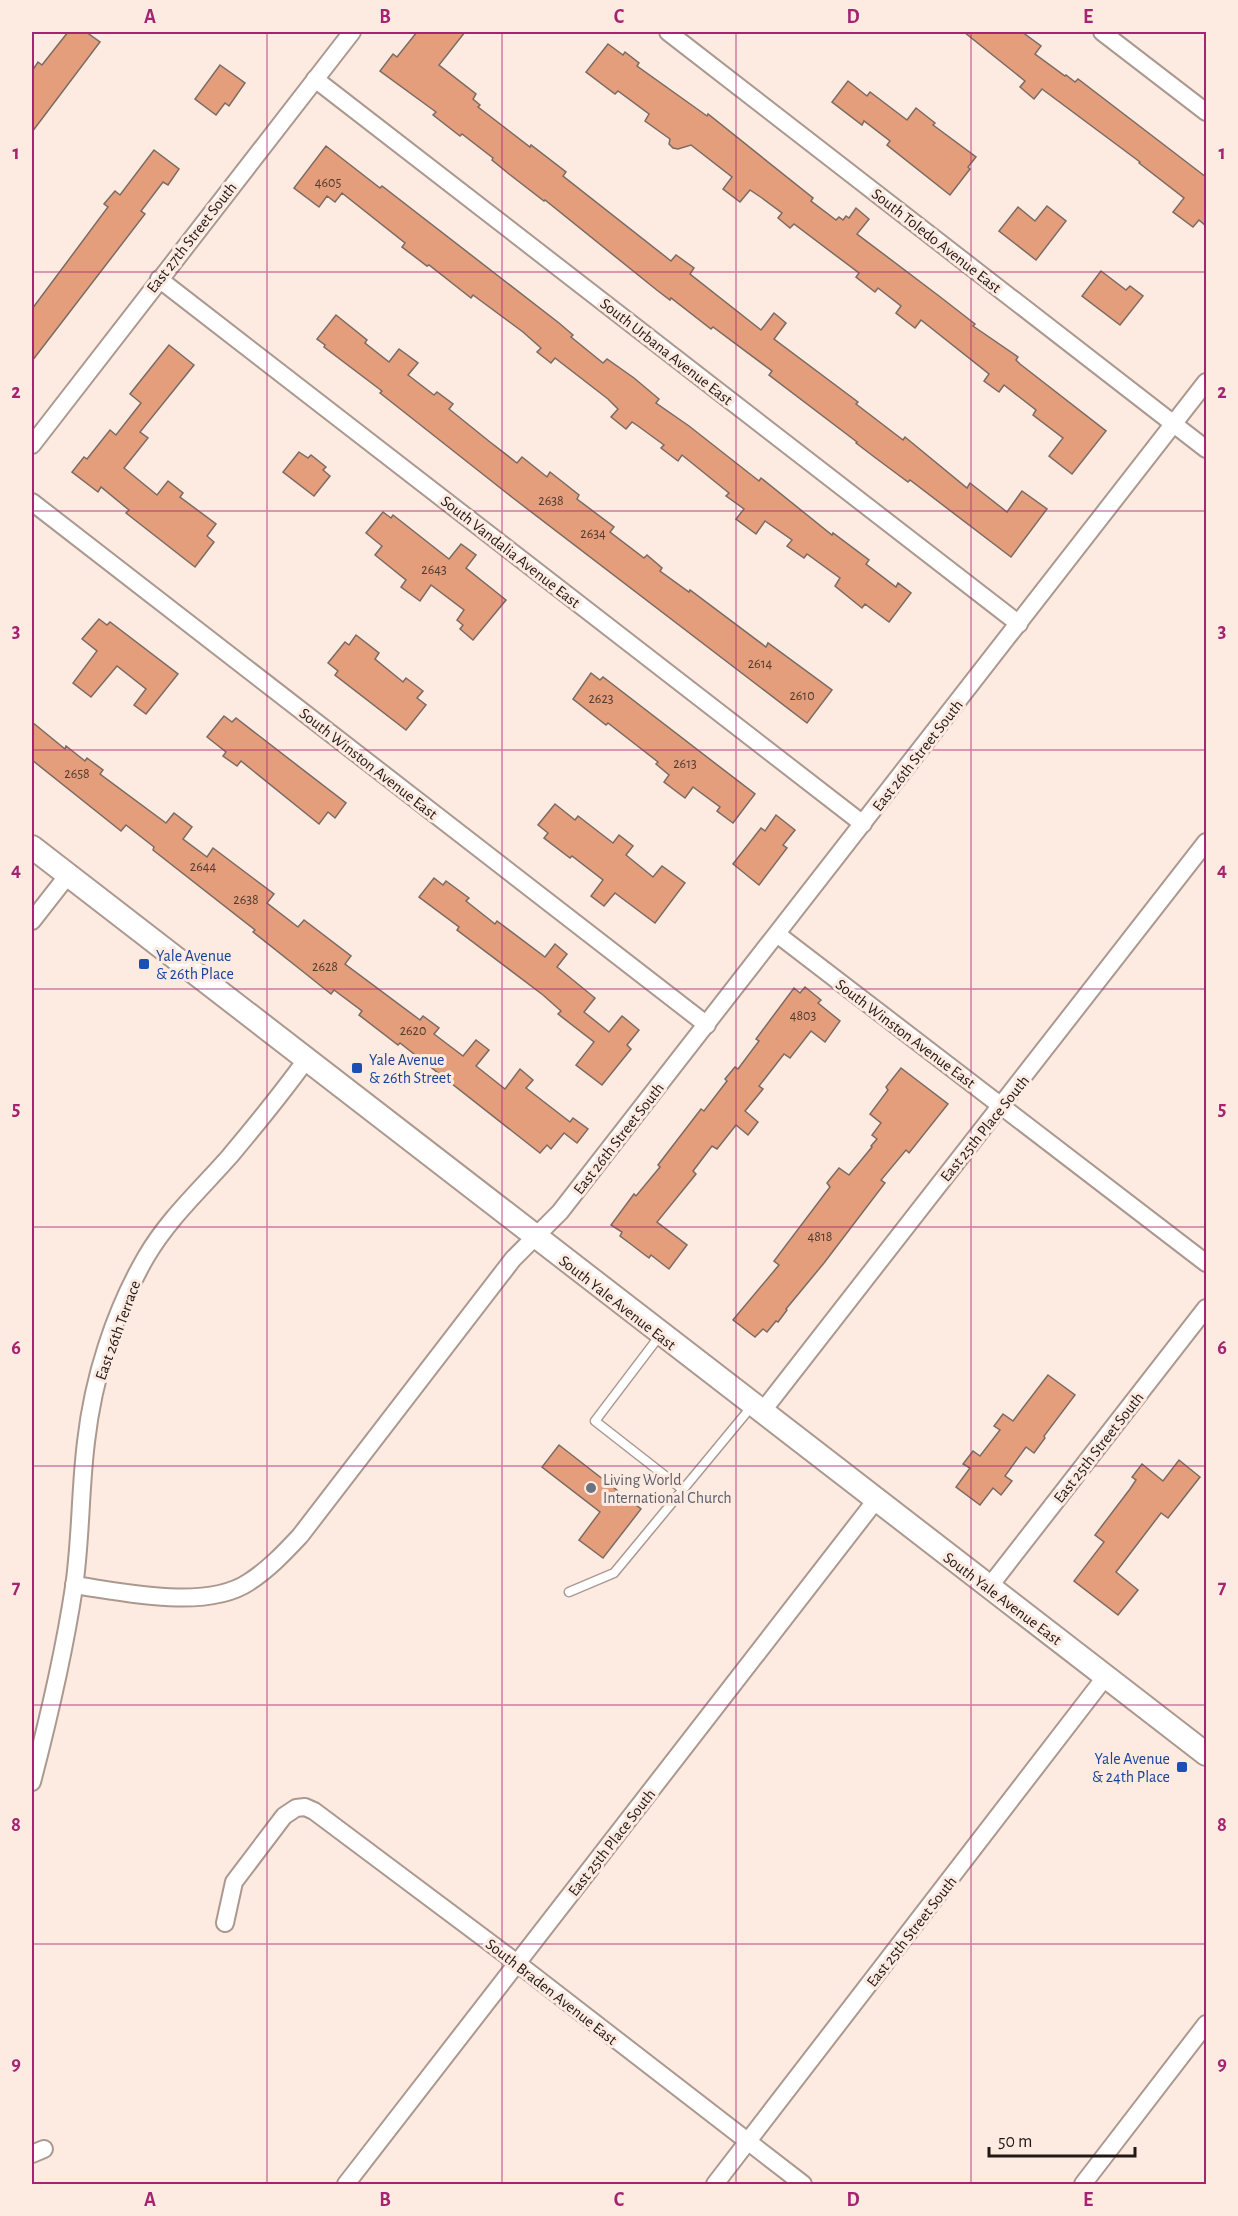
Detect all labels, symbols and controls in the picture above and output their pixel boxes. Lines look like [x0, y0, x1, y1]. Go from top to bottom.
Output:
text: A [144, 7, 156, 27]
text: B [379, 7, 391, 27]
text: C [614, 7, 625, 27]
text: D [846, 7, 860, 27]
text: E [1083, 7, 1093, 27]
text: 1 [12, 143, 20, 163]
text: 1 [1218, 143, 1226, 163]
house number: 4605 [315, 176, 341, 190]
street label: East 27th Street South [144, 179, 240, 296]
street label: South Toledo Avenue East [869, 185, 1004, 296]
street label: South Urbana Avenue East [597, 295, 736, 408]
text: 2 [11, 382, 21, 402]
text: 2 [1217, 382, 1227, 402]
street label: South Vandalia Avenue East [438, 493, 583, 611]
house number: 2638 [538, 494, 564, 508]
house number: 2634 [580, 527, 606, 541]
house number: 2643 [421, 563, 447, 577]
text: 3 [12, 621, 20, 641]
text: 3 [1218, 621, 1226, 641]
house number: 2614 [748, 657, 773, 671]
house number: 2610 [789, 689, 815, 703]
house number: 2623 [588, 692, 614, 706]
street label: East 26th Street South [870, 697, 966, 814]
street label: South Winston Avenue East [296, 705, 440, 822]
house number: 2613 [673, 757, 697, 771]
house number: 2658 [64, 767, 90, 781]
text: 4 [11, 860, 21, 880]
house number: 2644 [190, 860, 216, 874]
text: 4 [1217, 860, 1227, 880]
house number: 2638 [233, 893, 259, 907]
place label: Yale Avenue & 26th Place [156, 948, 234, 982]
marker: Yale Avenue & 26th Place [137, 957, 151, 971]
house number: 2628 [312, 960, 338, 974]
street label: South Winston Avenue East [833, 976, 978, 1091]
house number: 4803 [790, 1009, 816, 1023]
house number: 2620 [400, 1024, 426, 1038]
place label: Yale Avenue & 26th Street [369, 1052, 451, 1086]
marker: Yale Avenue & 26th Street [350, 1061, 364, 1075]
street label: East 25th Place South [937, 1073, 1032, 1185]
street label: East 26th Street South [571, 1080, 667, 1197]
text: 5 [12, 1099, 20, 1119]
text: 5 [1218, 1099, 1226, 1119]
house number: 4818 [808, 1230, 832, 1244]
street label: South Yale Avenue East [556, 1252, 679, 1353]
street label: East 26th Terrace [93, 1278, 143, 1382]
text: 6 [11, 1338, 21, 1358]
text: 6 [1217, 1338, 1227, 1358]
street label: East 25th Street South [1051, 1389, 1147, 1506]
place label: Living World International Church [603, 1472, 732, 1506]
marker: Living World International Church [584, 1481, 598, 1495]
street label: South Yale Avenue East [940, 1549, 1064, 1648]
text: 7 [12, 1577, 21, 1597]
text: 7 [1218, 1577, 1227, 1597]
place label: Yale Avenue & 24th Place [1092, 1751, 1170, 1785]
marker: Yale Avenue & 24th Place [1175, 1760, 1189, 1774]
street label: East 25th Place South [565, 1786, 658, 1899]
text: 8 [11, 1815, 21, 1835]
text: 8 [1217, 1815, 1227, 1835]
street label: East 25th Street South [864, 1873, 960, 1990]
street label: South Braden Avenue East [483, 1936, 620, 2048]
text: 9 [11, 2054, 21, 2074]
text: 9 [1217, 2054, 1227, 2074]
scale bar [989, 2120, 1134, 2158]
text: 50 m [998, 2133, 1032, 2151]
text: A [144, 2190, 156, 2210]
text: B [379, 2190, 391, 2210]
text: C [614, 2190, 625, 2210]
text: D [846, 2190, 860, 2210]
text: E [1083, 2190, 1093, 2210]

